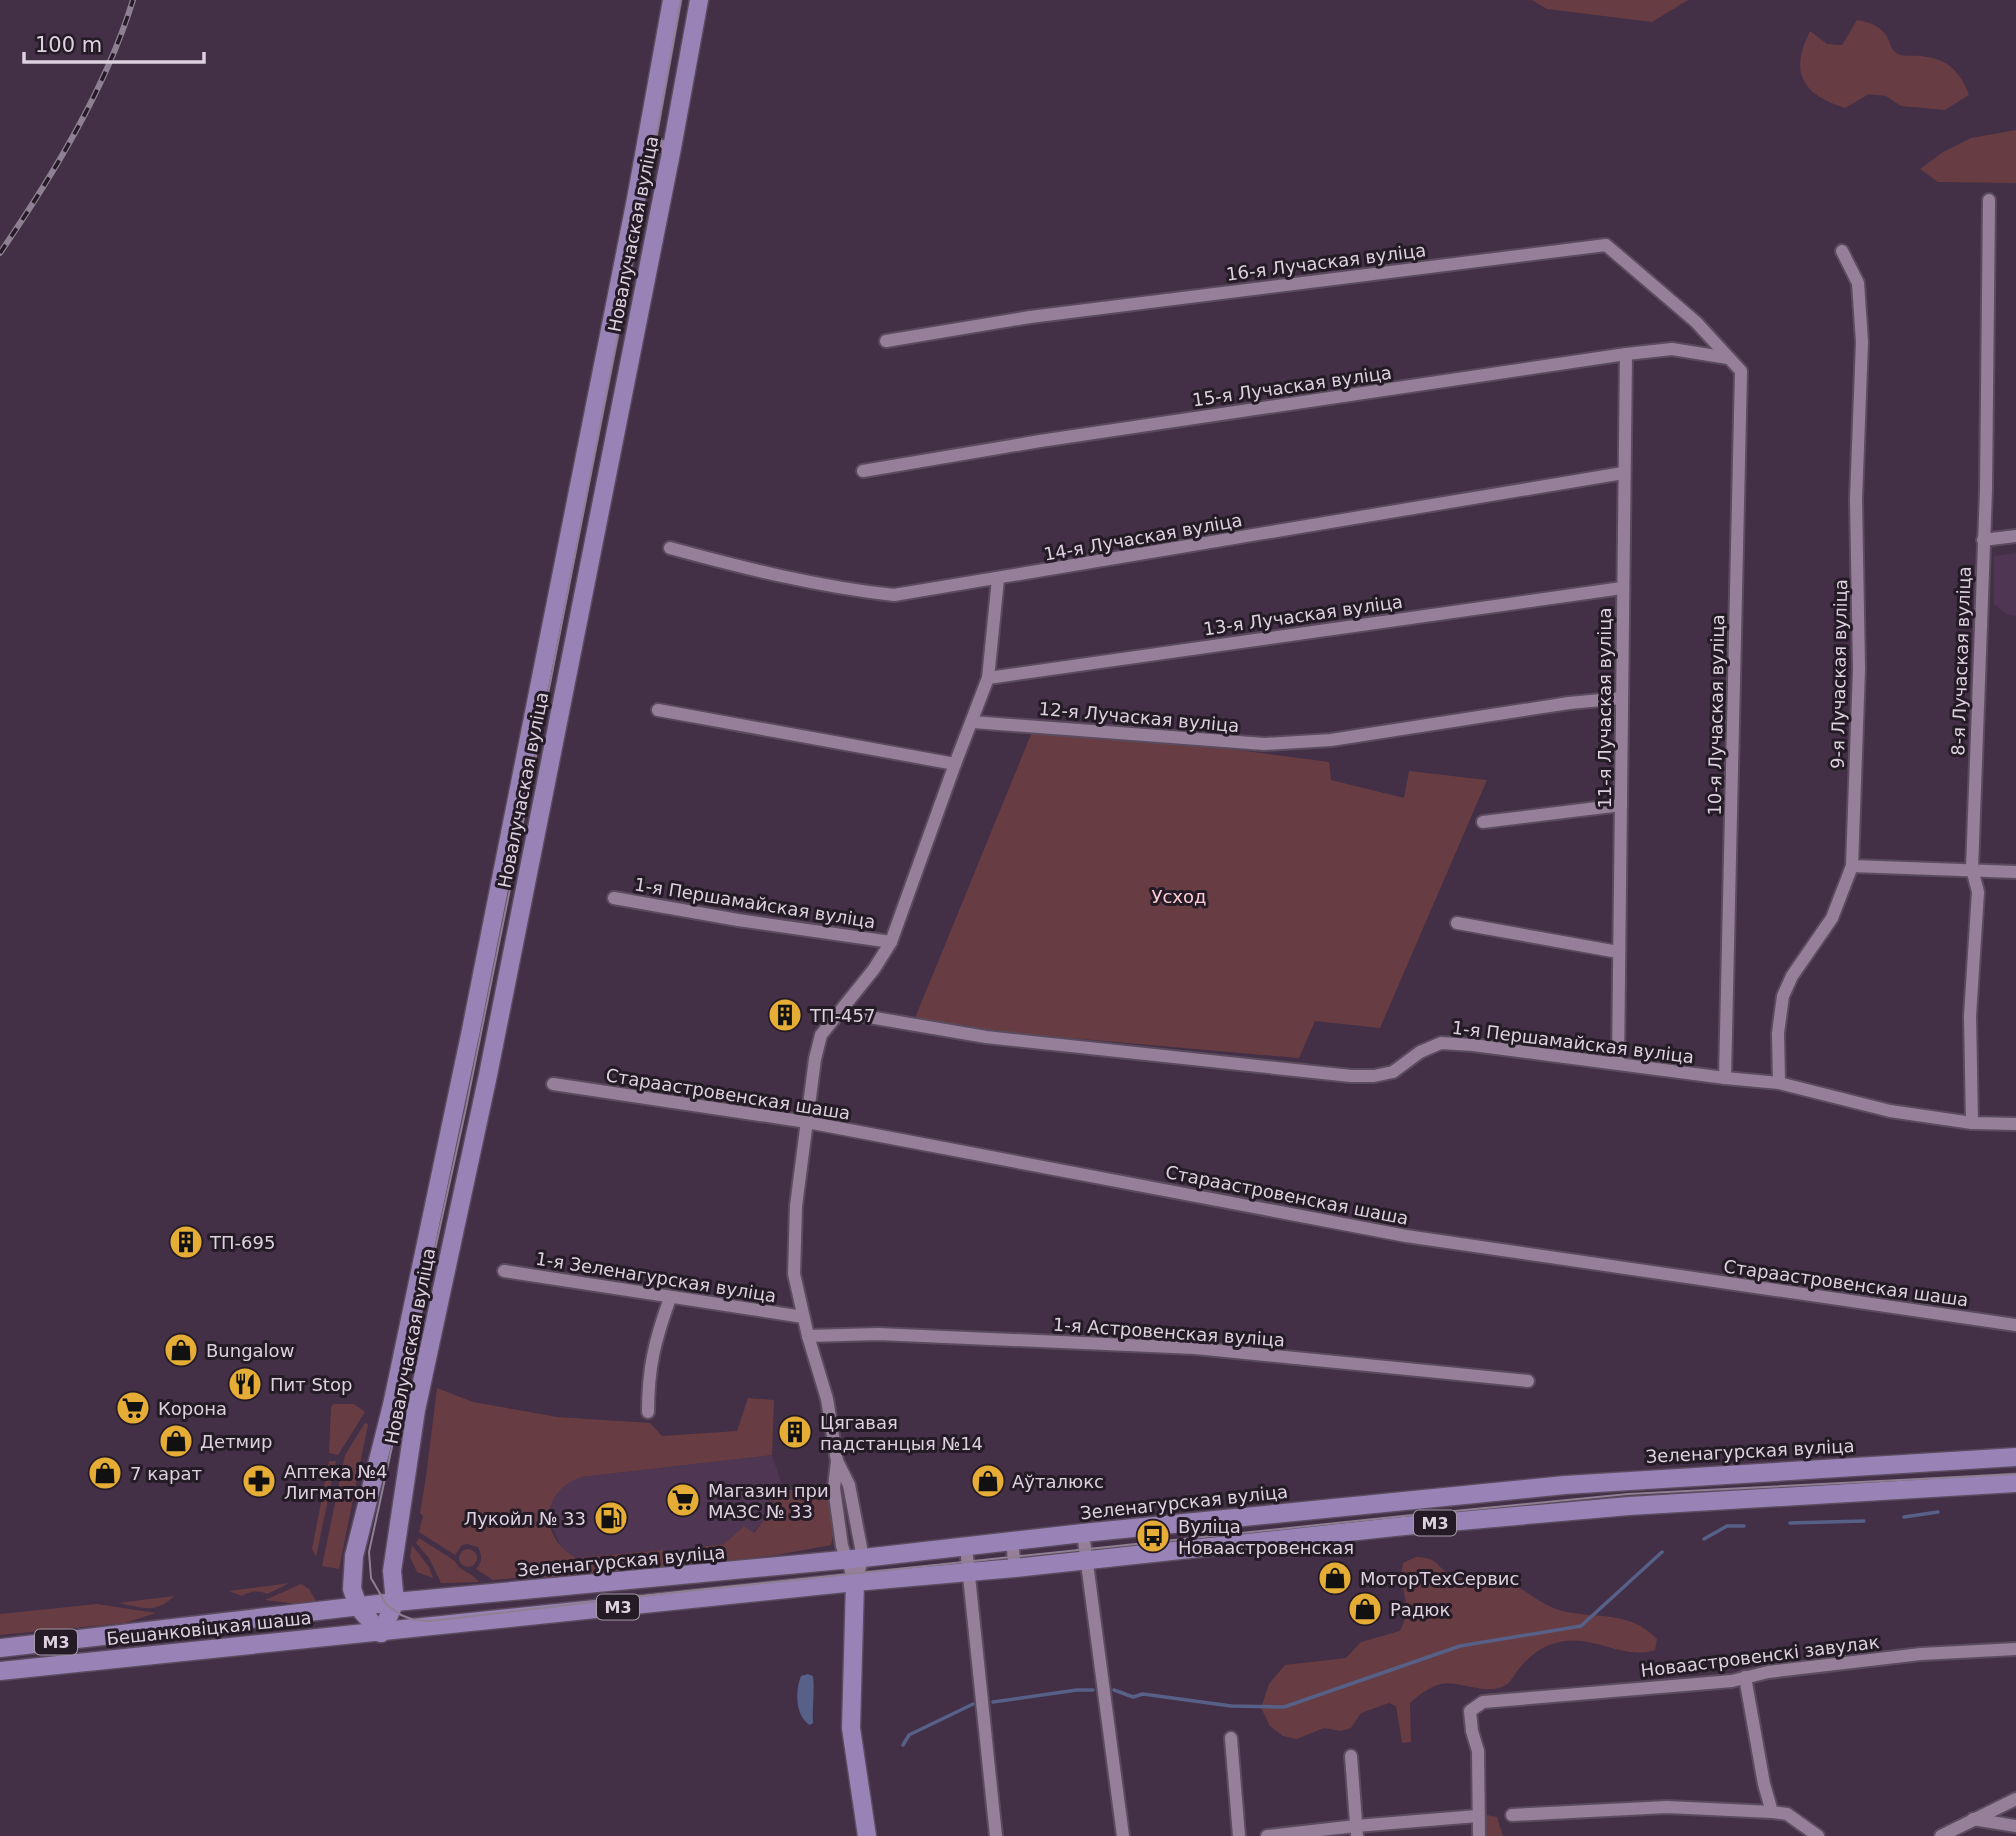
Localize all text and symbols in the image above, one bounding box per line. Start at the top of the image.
scale bar [24,21,205,65]
text: 100 m [35,33,102,57]
street label: Новалучаская вуліца [604,134,662,334]
street label: 16-я Лучаская вуліца [1225,239,1427,285]
street label: 15-я Лучаская вуліца [1191,362,1393,410]
street label: 14-я Лучаская вуліца [1042,509,1244,565]
street label: 8-я Лучаская вуліца [1947,566,1975,756]
street label: 9-я Лучаская вуліца [1827,579,1851,769]
street label: 13-я Лучаская вуліца [1202,591,1404,639]
street label: 11-я Лучаская вуліца [1594,607,1615,809]
street label: 10-я Лучаская вуліца [1704,614,1728,816]
street label: Новалучаская вуліца [494,690,552,890]
street label: 12-я Лучаская вуліца [1038,698,1240,736]
street label: 1-я Першамайская вуліца [633,874,877,932]
park label: Усход [1152,886,1206,907]
building icon: ТП-457 [766,996,804,1034]
place label: ТП-457 [809,1005,875,1026]
street label: 1-я Першамайская вуліца [1451,1017,1695,1067]
street label: Стараастровенская шаша [604,1064,852,1124]
street label: Стараастровенская шаша [1164,1161,1410,1229]
building icon: ТП-695 [167,1223,205,1261]
place label: ТП-695 [209,1232,275,1253]
street label: Новалучаская вуліца [381,1246,439,1446]
street label: 1-я Зеленагурская вуліца [534,1248,778,1306]
street label: Стараастровенская шаша [1722,1255,1970,1311]
street label: 1-я Астровенская вуліца [1052,1313,1286,1351]
shop icon: Bungalow [162,1331,200,1369]
place label: Bungalow [206,1340,294,1361]
restaurant icon: Пит Stop [226,1365,264,1403]
place label: Пит Stop [270,1374,352,1395]
supermarket icon: Корона [114,1389,152,1427]
place label: Корона [158,1398,227,1419]
place label: Цягавая падстанцыя №14 [820,1412,983,1454]
building icon: Цягавая падстанцыя №14 [776,1413,814,1451]
shop icon: Детмир [157,1422,195,1460]
place label: Детмир [200,1431,272,1452]
street label: Зеленагурская вуліца [1645,1435,1855,1467]
shop icon: 7 карат [86,1454,124,1492]
place label: Аптека №4 Лигматон [284,1461,387,1503]
pharmacy icon: Аптека №4 Лигматон [240,1462,278,1500]
shop icon: Аўталюкс [969,1462,1007,1500]
place label: 7 карат [130,1463,202,1484]
place label: Аўталюкс [1012,1471,1104,1492]
place label: Магазин при МАЗС № 33 [708,1480,829,1522]
supermarket icon: Магазин при МАЗС № 33 [664,1481,702,1519]
street label: Зеленагурская вуліца [1079,1481,1289,1523]
fuel station icon: Лукойл № 33 [592,1499,630,1537]
place label: Лукойл № 33 [464,1508,586,1529]
road number: М3 [1414,1511,1456,1536]
place label: Вуліца Новаастровенская [1178,1516,1354,1558]
bus stop icon: Вуліца Новаастровенская [1134,1517,1172,1555]
street label: Зеленагурская вуліца [516,1541,726,1581]
shop icon: МоторТехСервис [1316,1559,1354,1597]
place label: МоторТехСервис [1360,1568,1519,1589]
shop icon: Радюк [1346,1590,1384,1628]
road number: М3 [597,1595,639,1620]
place label: Радюк [1390,1599,1450,1620]
street label: Бешанковіцкая шаша [106,1607,312,1649]
road number: М3 [35,1630,77,1654]
street label: Новаастровенскі завулак [1639,1631,1881,1681]

